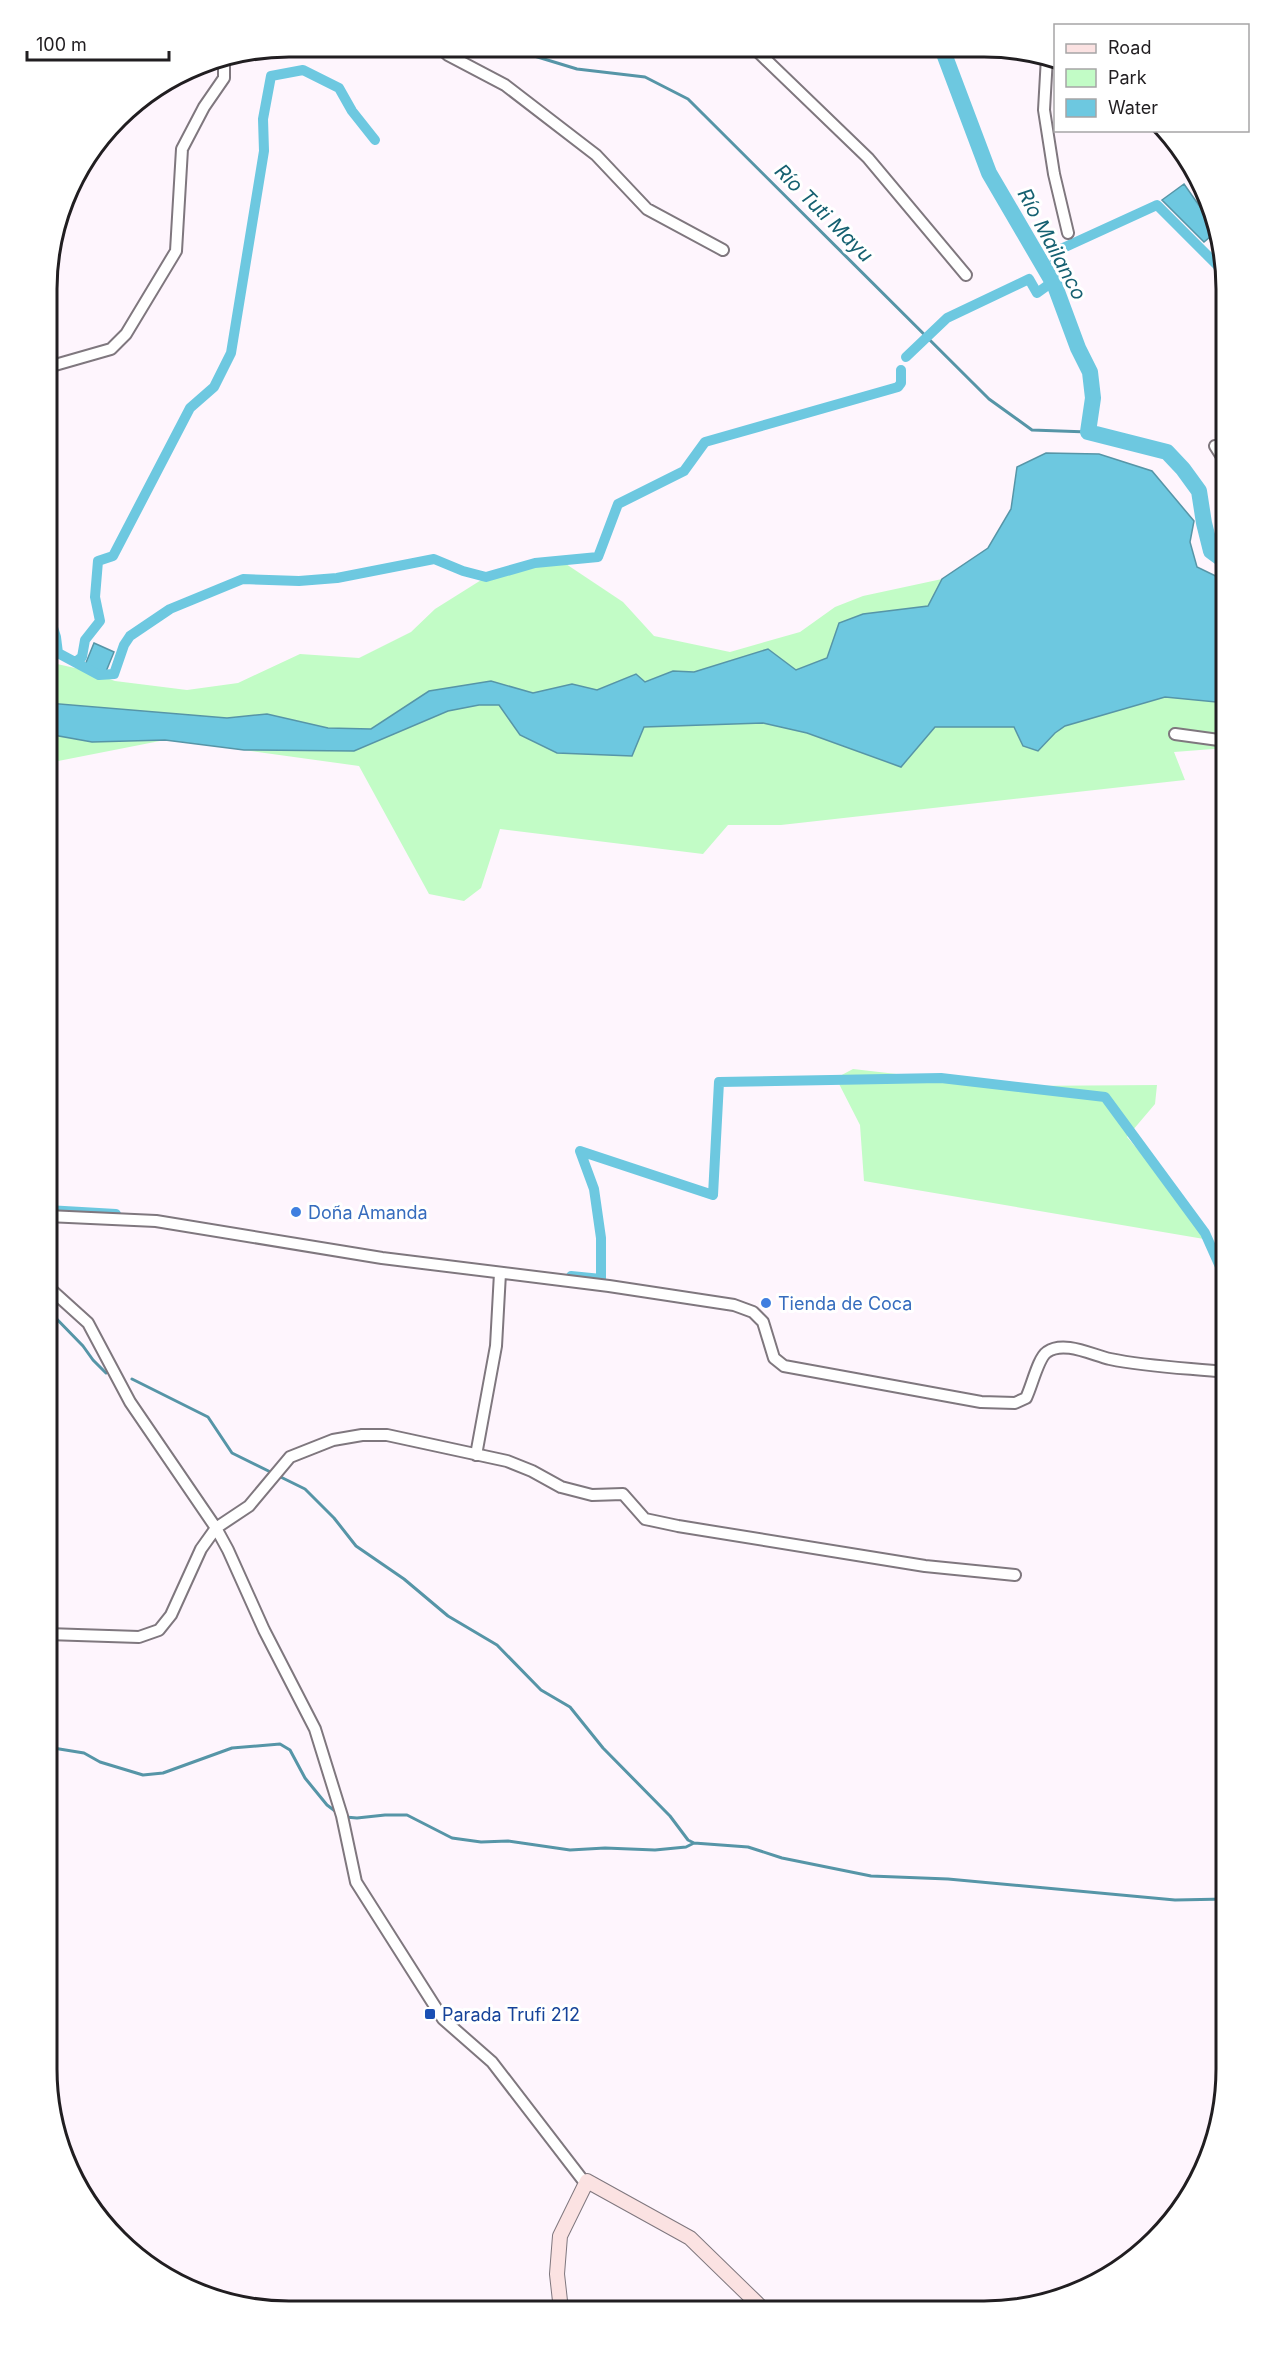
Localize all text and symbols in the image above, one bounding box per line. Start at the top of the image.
scale bar [27,24,170,62]
legend [1054,24,1249,132]
text: 100 m [36,34,87,55]
text: Road [1108,37,1151,58]
text: Park [1108,67,1147,88]
text: Water [1108,97,1158,118]
water label: Río Tuti Mayu [770,159,878,267]
water label: Río Mailanco [1013,184,1091,304]
place label: Doña Amanda [308,1202,428,1223]
marker: Doña Amanda [289,1205,303,1219]
place label: Tienda de Coca [778,1293,912,1314]
marker: Tienda de Coca [759,1296,773,1310]
place label: Parada Trufi 212 [442,2004,580,2025]
marker: Parada Trufi 212 [423,2007,437,2021]

